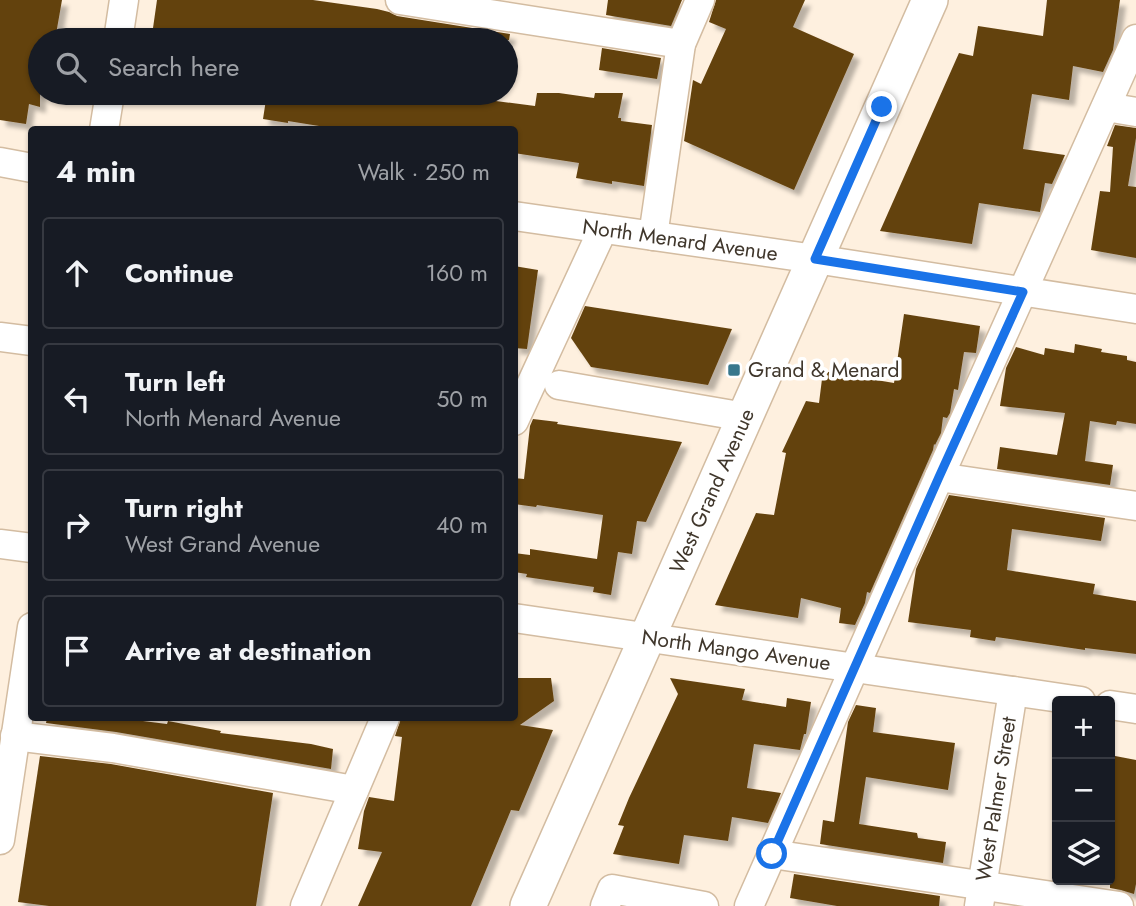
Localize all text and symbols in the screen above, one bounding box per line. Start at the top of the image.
search box [28,28,518,105]
icon: search [52,48,90,86]
text: Search here [108,48,240,86]
route end [866,91,897,122]
text: 4 min [56,150,136,193]
text: Walk · 250 m [358,155,490,189]
street label: North Menard Avenue [580,211,780,269]
icon: ahead [58,254,96,292]
text: Continue [125,254,234,292]
text: 160 m [426,256,488,290]
place label: Grand & Menard [748,355,899,385]
marker: Grand & Menard [726,362,742,378]
text: Turn left [125,363,225,401]
icon: left [58,380,96,418]
text: 50 m [436,382,488,416]
text: North Menard Avenue [125,401,341,435]
street label: West Grand Avenue [662,403,762,578]
text: Turn right [125,489,243,527]
icon: right [58,506,96,544]
text: 40 m [436,508,488,542]
text: West Grand Avenue [125,527,320,561]
street label: North Mango Avenue [640,622,833,678]
icon: arrive [58,632,96,670]
text: Arrive at destination [125,632,372,670]
map controls [1052,696,1115,885]
button: + [1052,696,1115,759]
street label: West Palmer Street [968,715,1024,883]
button: − [1052,759,1115,822]
button: layers [1052,822,1115,885]
route start [756,838,787,869]

